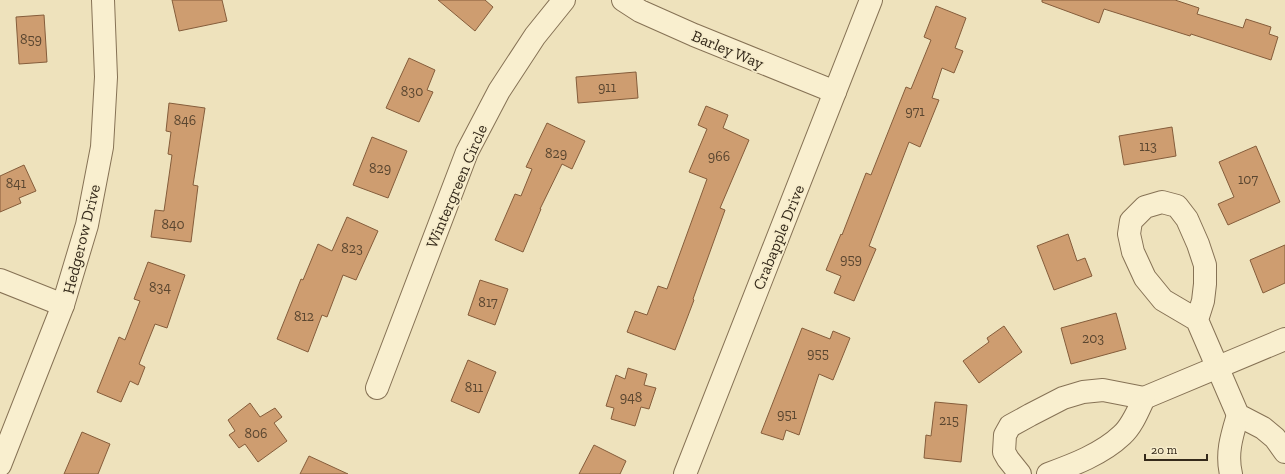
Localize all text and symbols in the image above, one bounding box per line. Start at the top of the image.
street label: Barley Way [689,26,767,73]
house number: 859 [20,31,42,48]
house number: 911 [598,79,617,96]
house number: 830 [401,83,423,100]
house number: 971 [905,103,925,120]
house number: 846 [174,112,196,129]
street label: Wintergreen Circle [422,121,491,251]
house number: 113 [1139,138,1157,155]
house number: 829 [545,145,567,162]
house number: 966 [708,148,730,165]
house number: 829 [369,160,391,177]
house number: 107 [1238,171,1258,188]
house number: 841 [6,175,27,192]
street label: Hedgerow Drive [59,182,104,296]
street label: Crabapple Drive [749,182,808,293]
house number: 840 [161,216,185,233]
house number: 823 [341,240,363,257]
house number: 959 [840,251,862,268]
house number: 834 [149,279,171,296]
house number: 817 [478,294,498,311]
house number: 812 [294,308,314,325]
house number: 203 [1082,330,1104,347]
house number: 955 [807,345,829,362]
house number: 811 [465,379,484,396]
house number: 948 [620,389,642,406]
house number: 951 [777,406,798,423]
house number: 215 [939,412,959,429]
house number: 806 [244,425,268,442]
scale bar [1145,436,1207,462]
text: 20 m [1151,443,1178,457]

